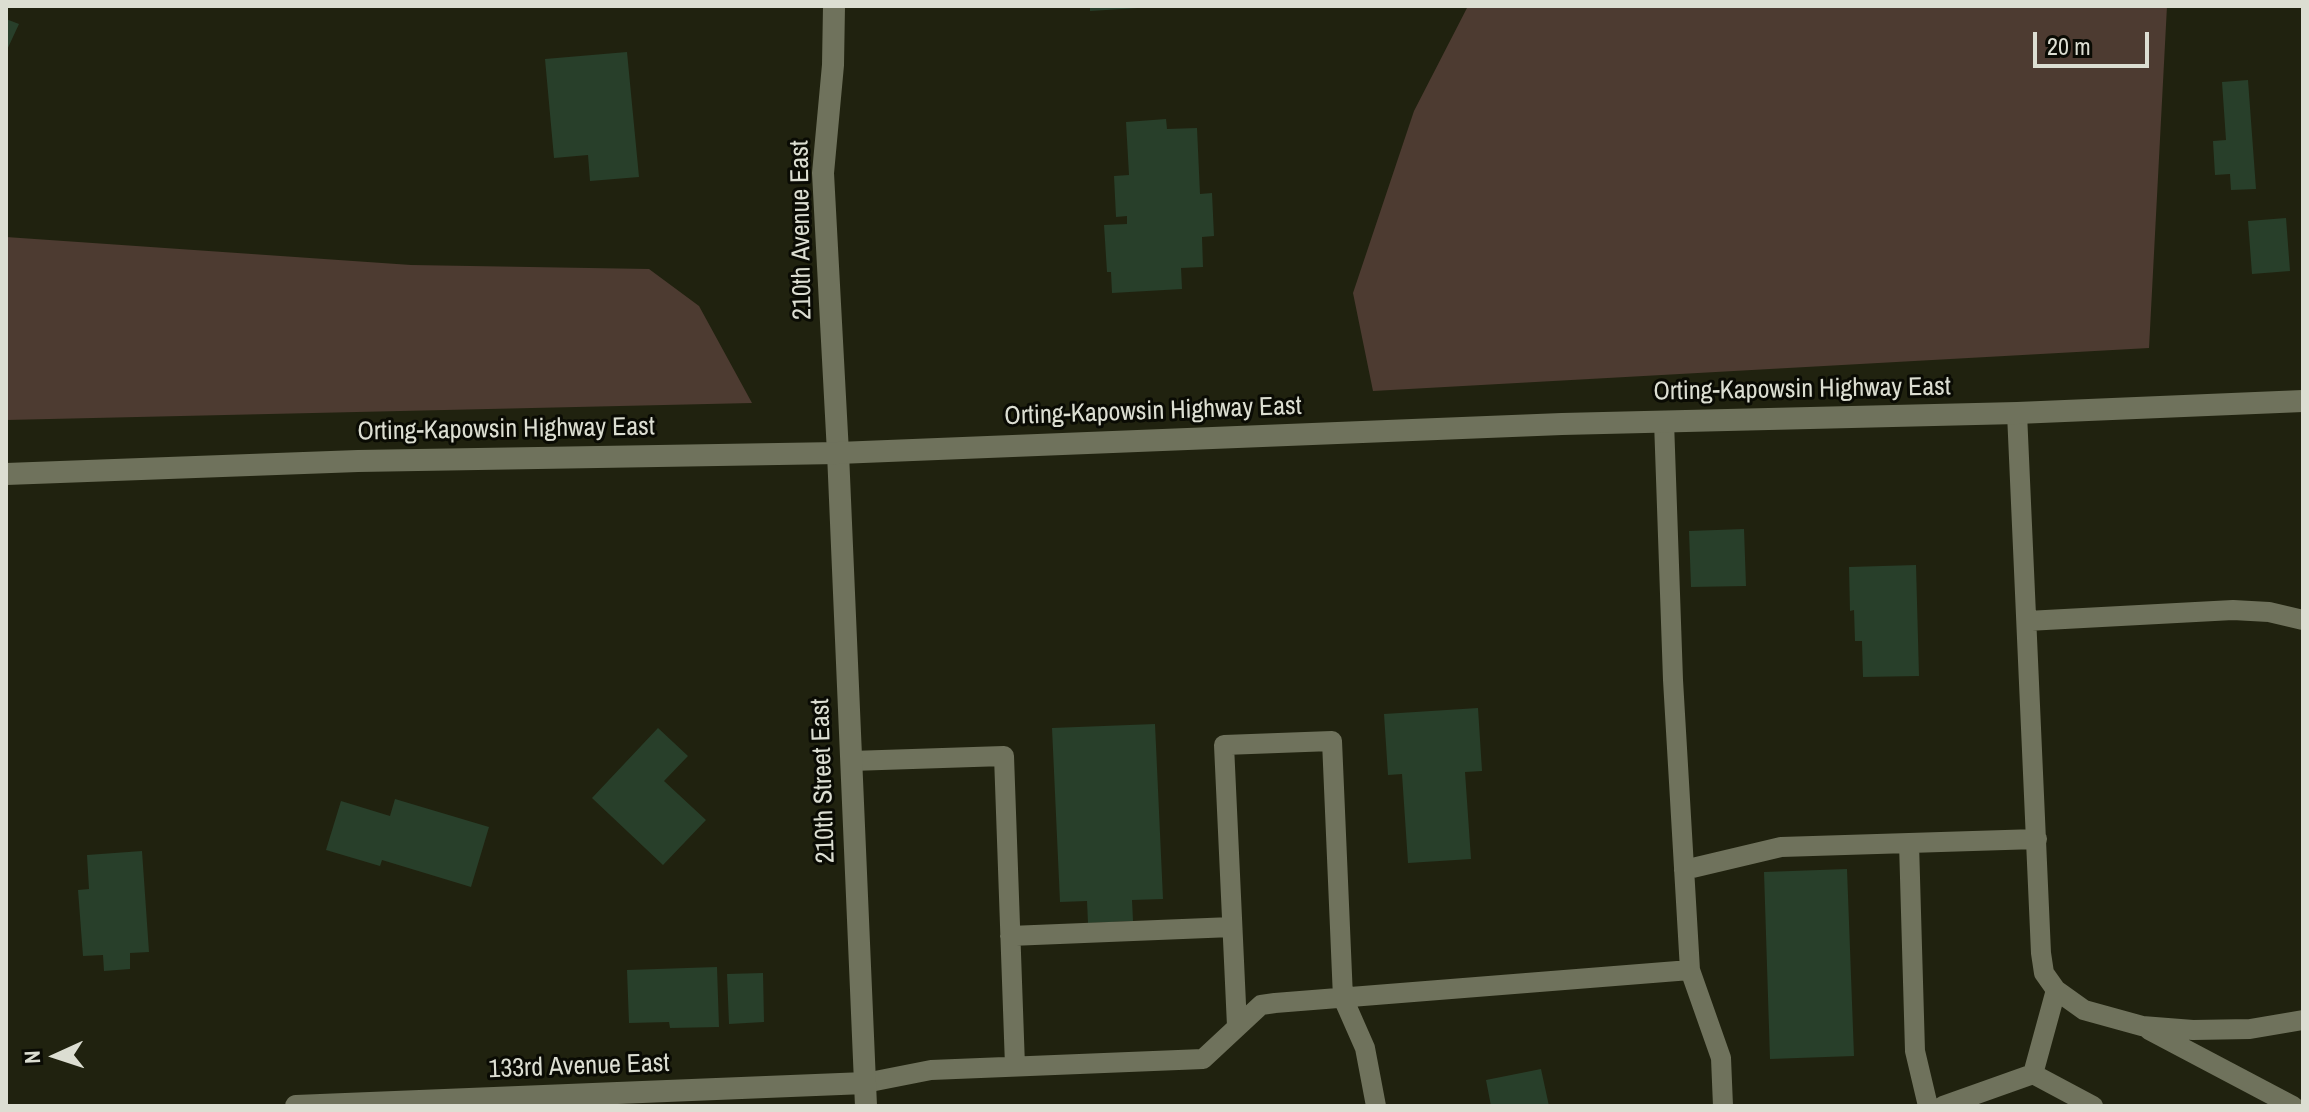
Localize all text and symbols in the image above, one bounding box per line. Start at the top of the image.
scale bar [2037,16,2153,66]
text: 20 m [2047,30,2091,62]
street label: 210th Avenue East [785,140,819,320]
street label: Orting-Kapowsin Highway East [1653,372,1951,408]
street label: Orting-Kapowsin Highway East [1004,391,1302,433]
street label: Orting-Kapowsin Highway East [357,412,655,448]
street label: 210th Street East [806,698,842,864]
north arrow [16,1016,96,1096]
street label: 133rd Avenue East [488,1048,670,1086]
text: N [17,1050,47,1065]

